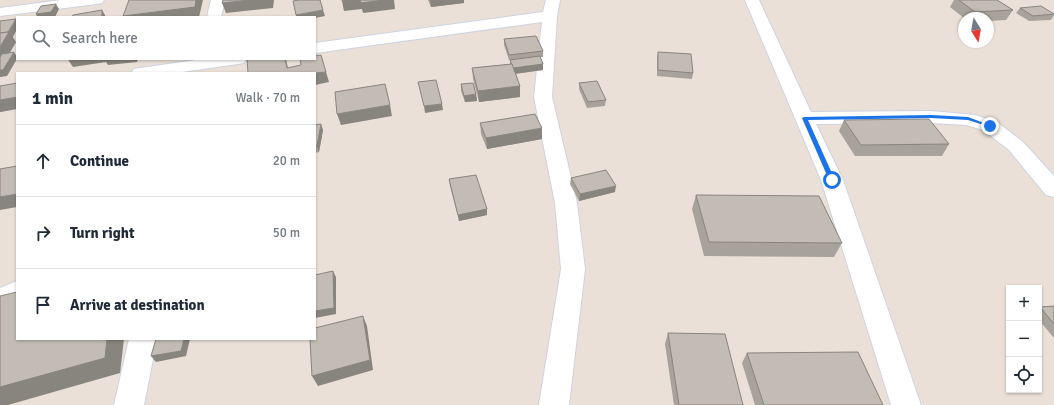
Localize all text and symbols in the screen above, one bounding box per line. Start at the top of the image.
north arrow [958,12,994,48]
search box [16,16,316,60]
icon: search [30,27,52,49]
text: Search here [62,29,138,47]
text: 1 min [32,88,73,109]
text: Walk · 70 m [236,90,300,106]
route end [981,117,999,135]
icon: ahead [32,150,54,172]
text: Continue [70,152,129,170]
text: 20 m [273,153,300,169]
route start [823,171,841,189]
icon: right [32,222,54,244]
text: Turn right [70,224,135,242]
text: 50 m [273,225,300,241]
map controls [1006,285,1042,393]
button: + [1006,285,1042,321]
icon: arrive [32,294,54,316]
text: Arrive at destination [70,296,205,314]
button: − [1006,321,1042,357]
button: locate [1006,357,1042,393]

